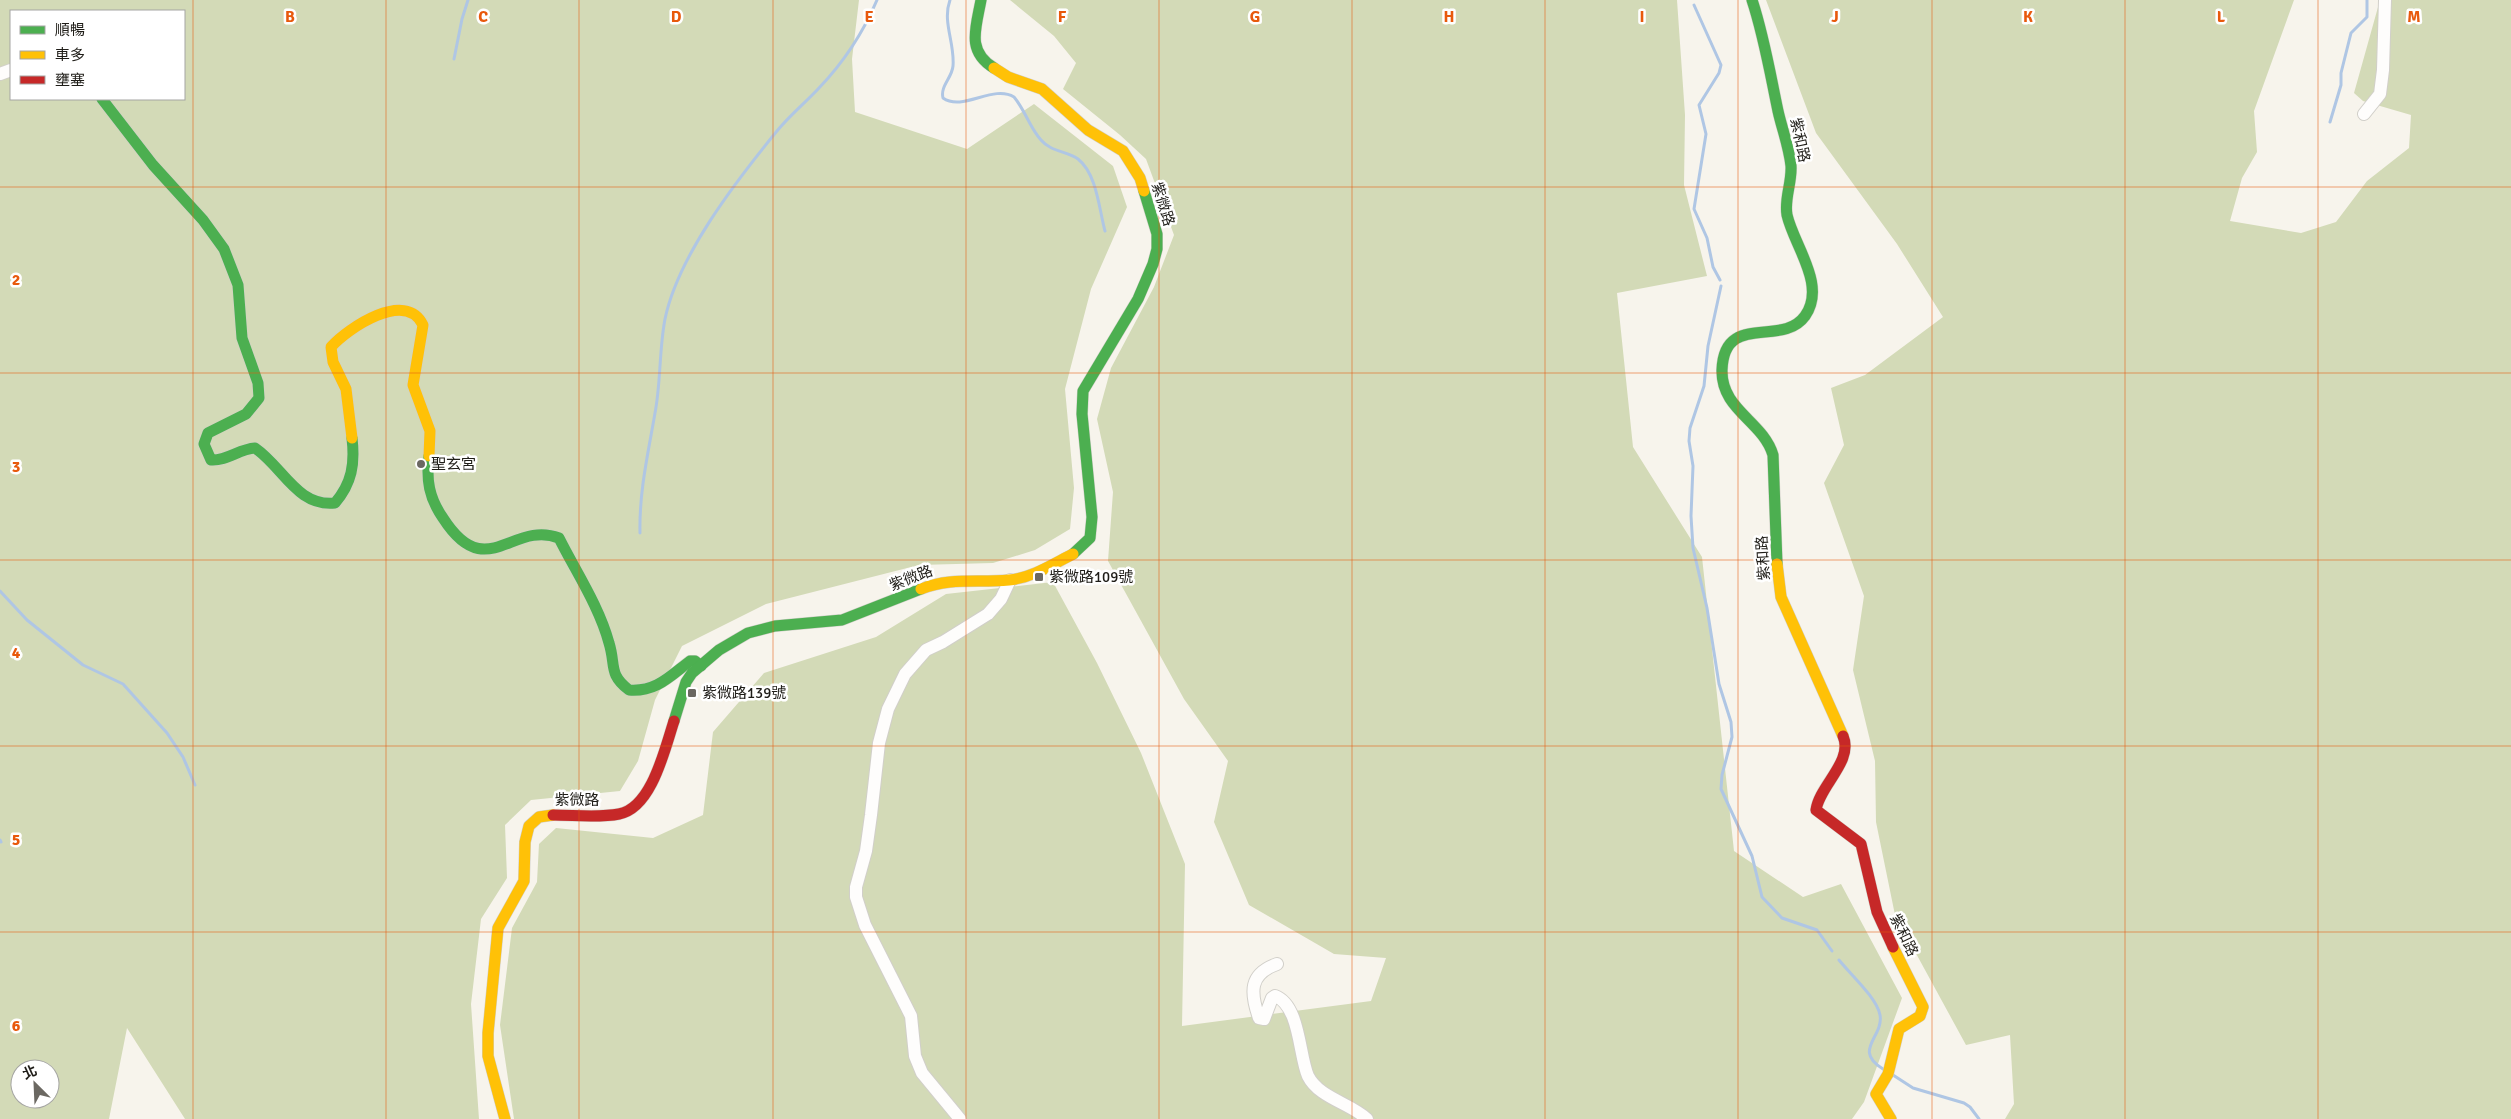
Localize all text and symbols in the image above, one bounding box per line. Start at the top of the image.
text: B [285,7,295,27]
text: C [478,7,488,27]
text: D [671,7,682,27]
text: E [864,7,874,27]
text: F [1058,7,1067,27]
text: G [1250,7,1260,27]
text: H [1444,7,1454,27]
text: I [1639,7,1645,27]
text: J [1831,7,1839,27]
text: K [2023,7,2033,27]
text: L [2217,7,2226,27]
text: M [2407,7,2421,27]
legend [10,10,185,100]
text: 順暢 [55,21,85,39]
text: 車多 [55,46,85,64]
text: 壅塞 [55,71,85,89]
street label: 紫和路 [1787,116,1813,164]
street label: 紫微路 [1148,180,1178,228]
text: 2 [12,270,20,290]
place label: 聖玄宮 [431,455,476,473]
text: 3 [12,457,20,477]
marker: 聖玄宮 [415,458,427,470]
street label: 紫和路 [1753,535,1773,581]
street label: 紫微路 [887,562,935,594]
place label: 紫微路109號 [1049,568,1133,586]
marker: 紫微路109號 [1033,571,1045,583]
text: 4 [12,643,21,663]
place label: 紫微路139號 [702,684,786,702]
marker: 紫微路139號 [686,687,698,699]
street label: 紫微路 [554,791,600,809]
text: 5 [12,830,20,850]
street label: 紫和路 [1886,911,1922,959]
text: 6 [12,1016,21,1036]
north arrow [10,1059,60,1109]
text: 北 [20,1062,40,1083]

